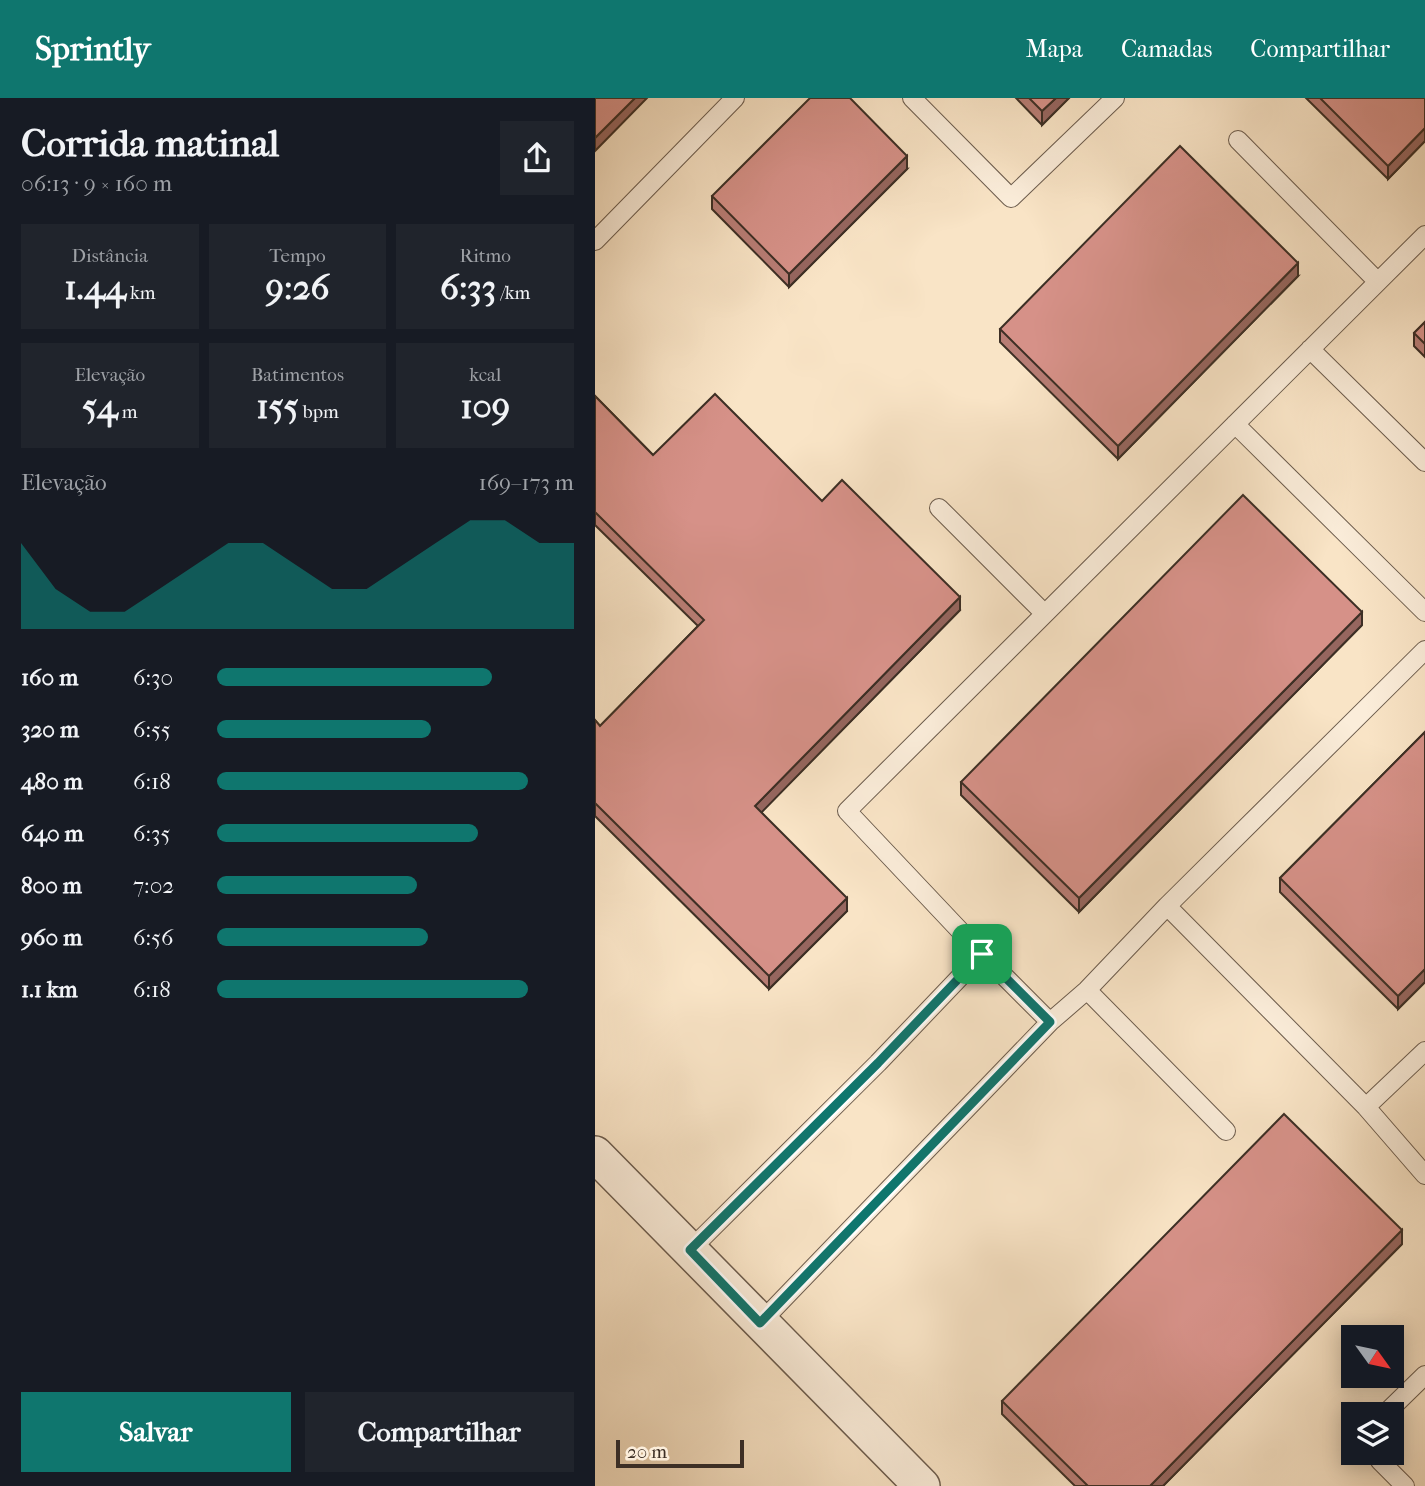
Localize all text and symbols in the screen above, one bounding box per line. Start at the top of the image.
text: Sprintly [35,30,150,69]
text: Mapa [1026,35,1083,63]
text: Camadas [1121,35,1212,63]
text: Compartilhar [1250,35,1390,63]
text: Corrida matinal [21,121,279,166]
button: share [500,121,574,195]
text: 06:13 · 9 × 160 m [21,170,172,197]
text: Distância [72,245,148,267]
text: Tempo [269,245,326,267]
text: Ritmo [459,245,511,267]
text: 1.44 [64,267,126,308]
text: 9:26 [266,267,329,308]
text: 6:33 [440,267,496,308]
text: km [126,282,155,304]
text: /km [496,282,530,304]
text: Elevação [74,364,145,386]
text: Batimentos [251,364,344,386]
text: kcal [469,364,501,386]
text: 54 [82,386,118,427]
text: 155 [256,386,299,427]
text: 109 [460,386,510,427]
text: m [118,401,138,423]
text: bpm [299,401,339,423]
text: Elevação [21,469,107,496]
text: 169–173 m [479,469,574,496]
text: 160 m [21,664,78,691]
text: 6:30 [133,664,173,691]
text: 320 m [21,716,79,743]
text: 6:55 [133,716,171,743]
text: 480 m [21,768,83,795]
text: 6:18 [133,768,171,795]
text: 640 m [21,820,84,847]
text: 6:35 [133,820,170,847]
text: 800 m [21,872,82,899]
text: 7:02 [133,872,174,899]
text: 960 m [21,924,82,951]
text: 6:56 [133,924,173,951]
pin [952,924,1012,984]
icon: arrive [963,935,1001,973]
text: 1.1 km [21,976,78,1003]
text: 6:18 [133,976,171,1003]
north arrow [1341,1325,1403,1388]
map controls [1341,1325,1404,1465]
button: Salvar [21,1392,291,1472]
button: Compartilhar [305,1392,574,1472]
button: layers [1341,1402,1404,1465]
scale bar [616,1437,744,1469]
text: 20 m [627,1441,667,1463]

